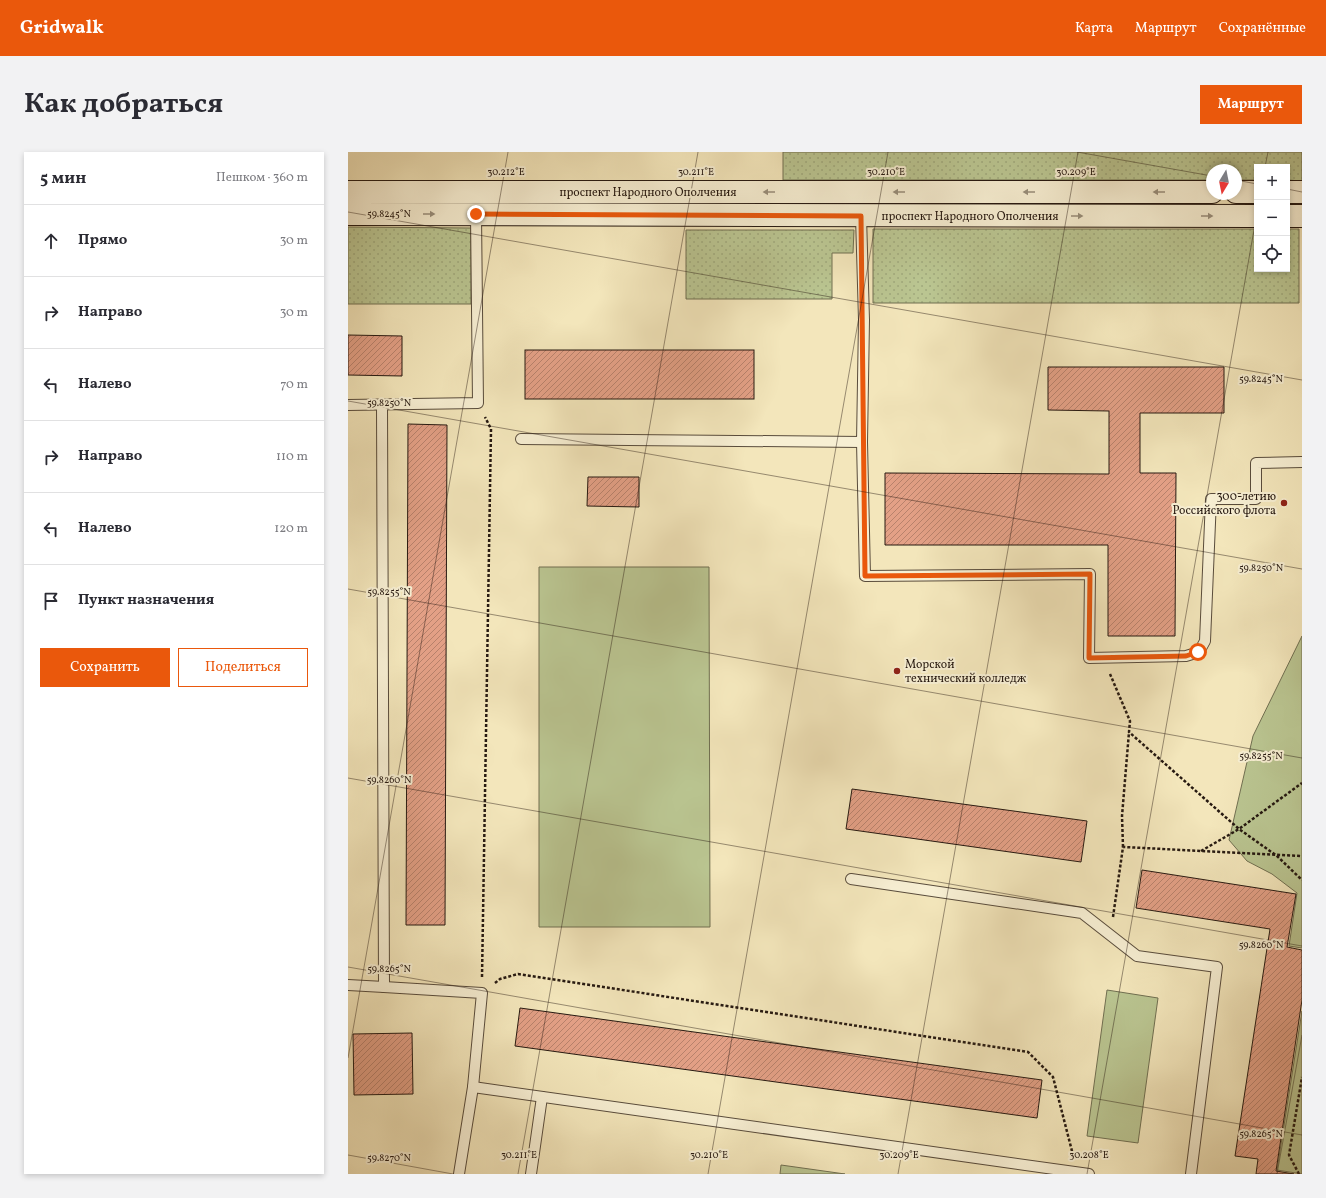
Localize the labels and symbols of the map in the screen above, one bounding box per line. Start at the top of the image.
north arrow [1206,164,1242,200]
text: 30.212°E [487,165,525,179]
text: 30.211°E [678,165,714,179]
text: 30.210°E [867,165,905,179]
text: 30.209°E [1056,165,1096,179]
street label: проспект Народного Ополчения [559,185,737,201]
one-way arrow [762,189,775,195]
one-way arrow [892,189,905,195]
one-way arrow [1022,189,1035,195]
one-way arrow [1152,189,1165,195]
route end [467,205,485,223]
text: 59.8245°N [367,207,412,221]
street label: проспект Народного Ополчения [881,209,1059,225]
one-way arrow [423,211,436,217]
one-way arrow [1071,213,1084,219]
one-way arrow [1201,213,1214,219]
text: 59.8245°N [1239,372,1284,386]
text: 59.8250°N [367,396,412,410]
place label: 300-летию Российского флота [1172,489,1276,519]
marker: 300-летию Российского флота [1279,498,1289,508]
text: 59.8250°N [1239,561,1284,575]
text: 59.8255°N [367,585,411,599]
route start [1189,643,1207,661]
place label: Морской технический колледж [905,657,1027,687]
marker: Морской технический колледж [892,666,902,676]
text: 59.8255°N [1239,749,1283,763]
text: 59.8260°N [367,773,412,787]
text: 59.8260°N [1239,938,1284,952]
text: 59.8265°N [367,962,411,976]
text: 59.8265°N [1239,1127,1283,1141]
text: 30.211°E [501,1148,537,1162]
text: 30.210°E [690,1148,728,1162]
text: 30.209°E [879,1148,919,1162]
text: 30.208°E [1069,1148,1109,1162]
text: 59.8270°N [367,1151,411,1165]

